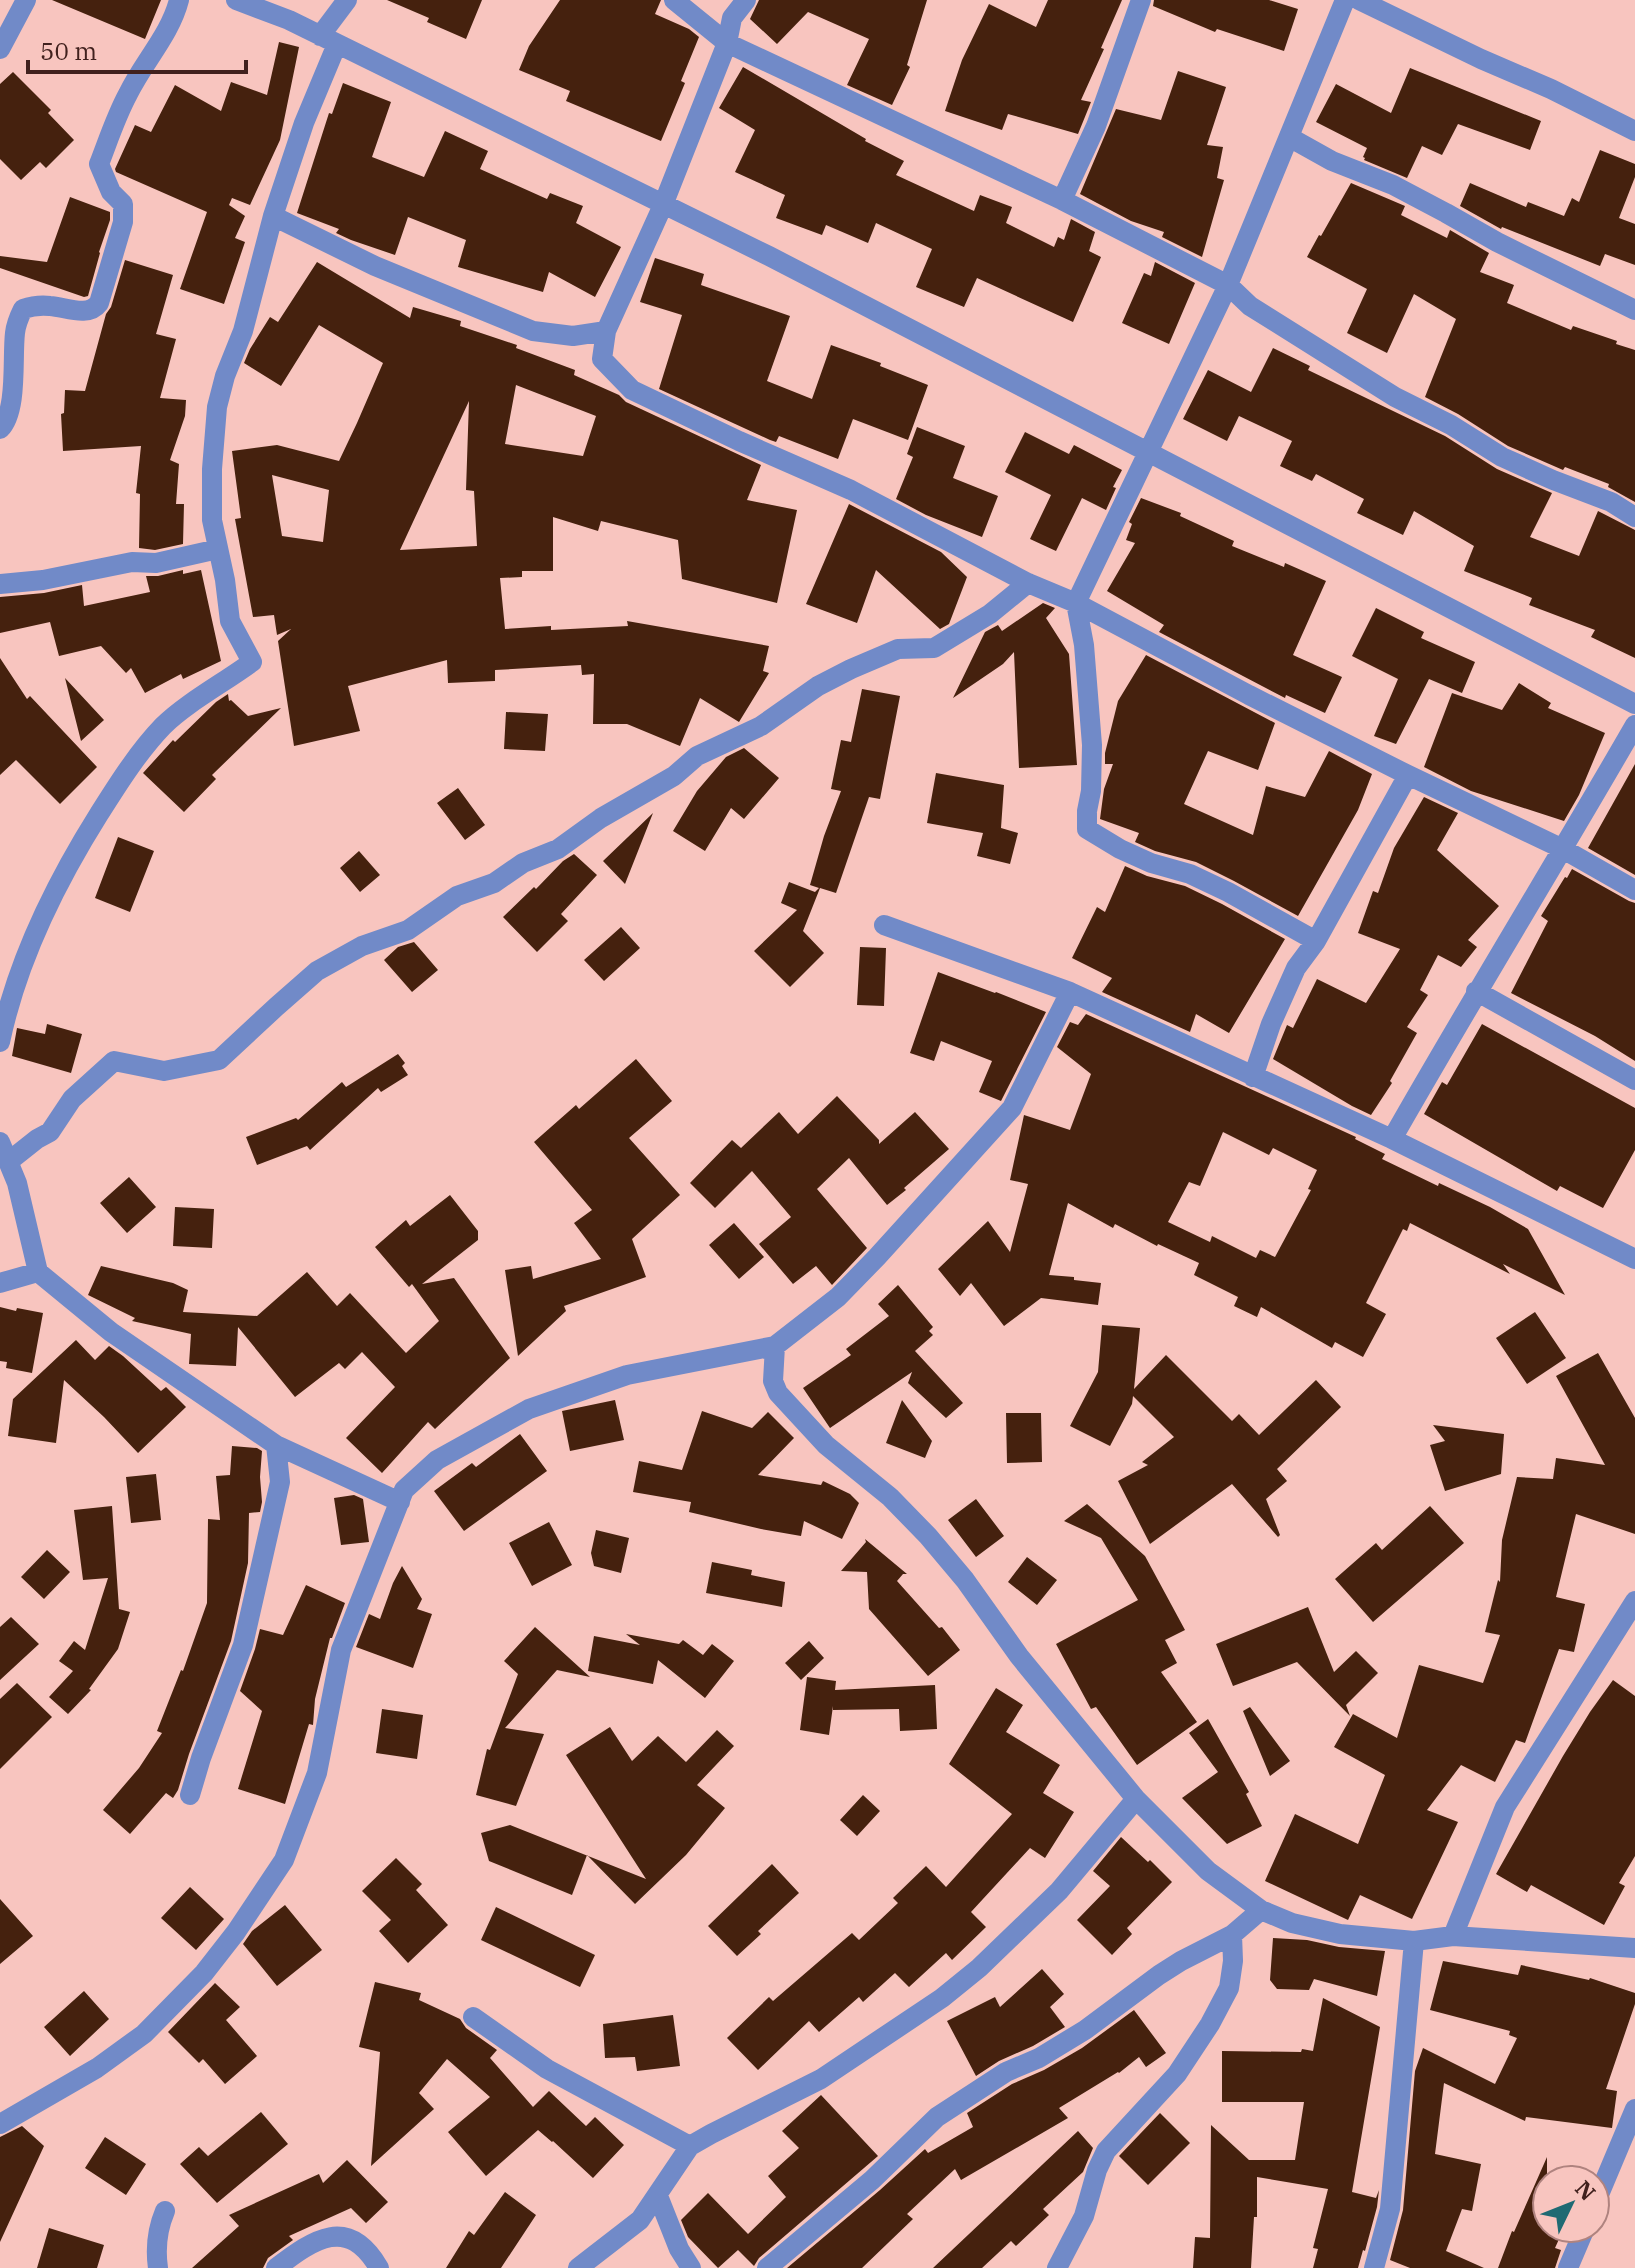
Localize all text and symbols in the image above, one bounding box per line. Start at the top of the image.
scale bar [28,24,246,74]
text: 50 m [40,35,97,67]
north arrow [1531,2164,1611,2244]
text: N [1569,2174,1603,2206]

